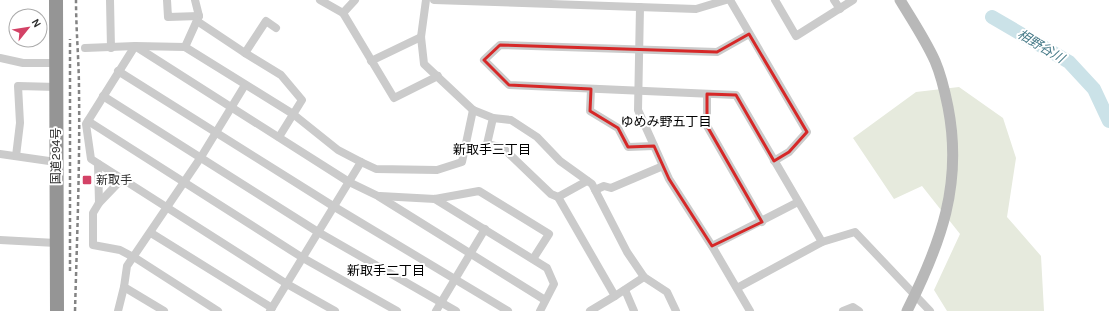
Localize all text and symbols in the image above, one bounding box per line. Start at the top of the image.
north arrow [8,8,48,48]
text: N [29,17,44,30]
water label: 相野谷川 [1015,26,1069,67]
district label: ゆめみ野五丁目 [620,114,712,129]
street label: 国道294号 [49,128,63,184]
district label: 新取手三丁目 [453,142,531,157]
place label: 新取手 [96,173,132,187]
marker: 新取手 [81,174,93,186]
district label: 新取手二丁目 [347,263,425,278]

